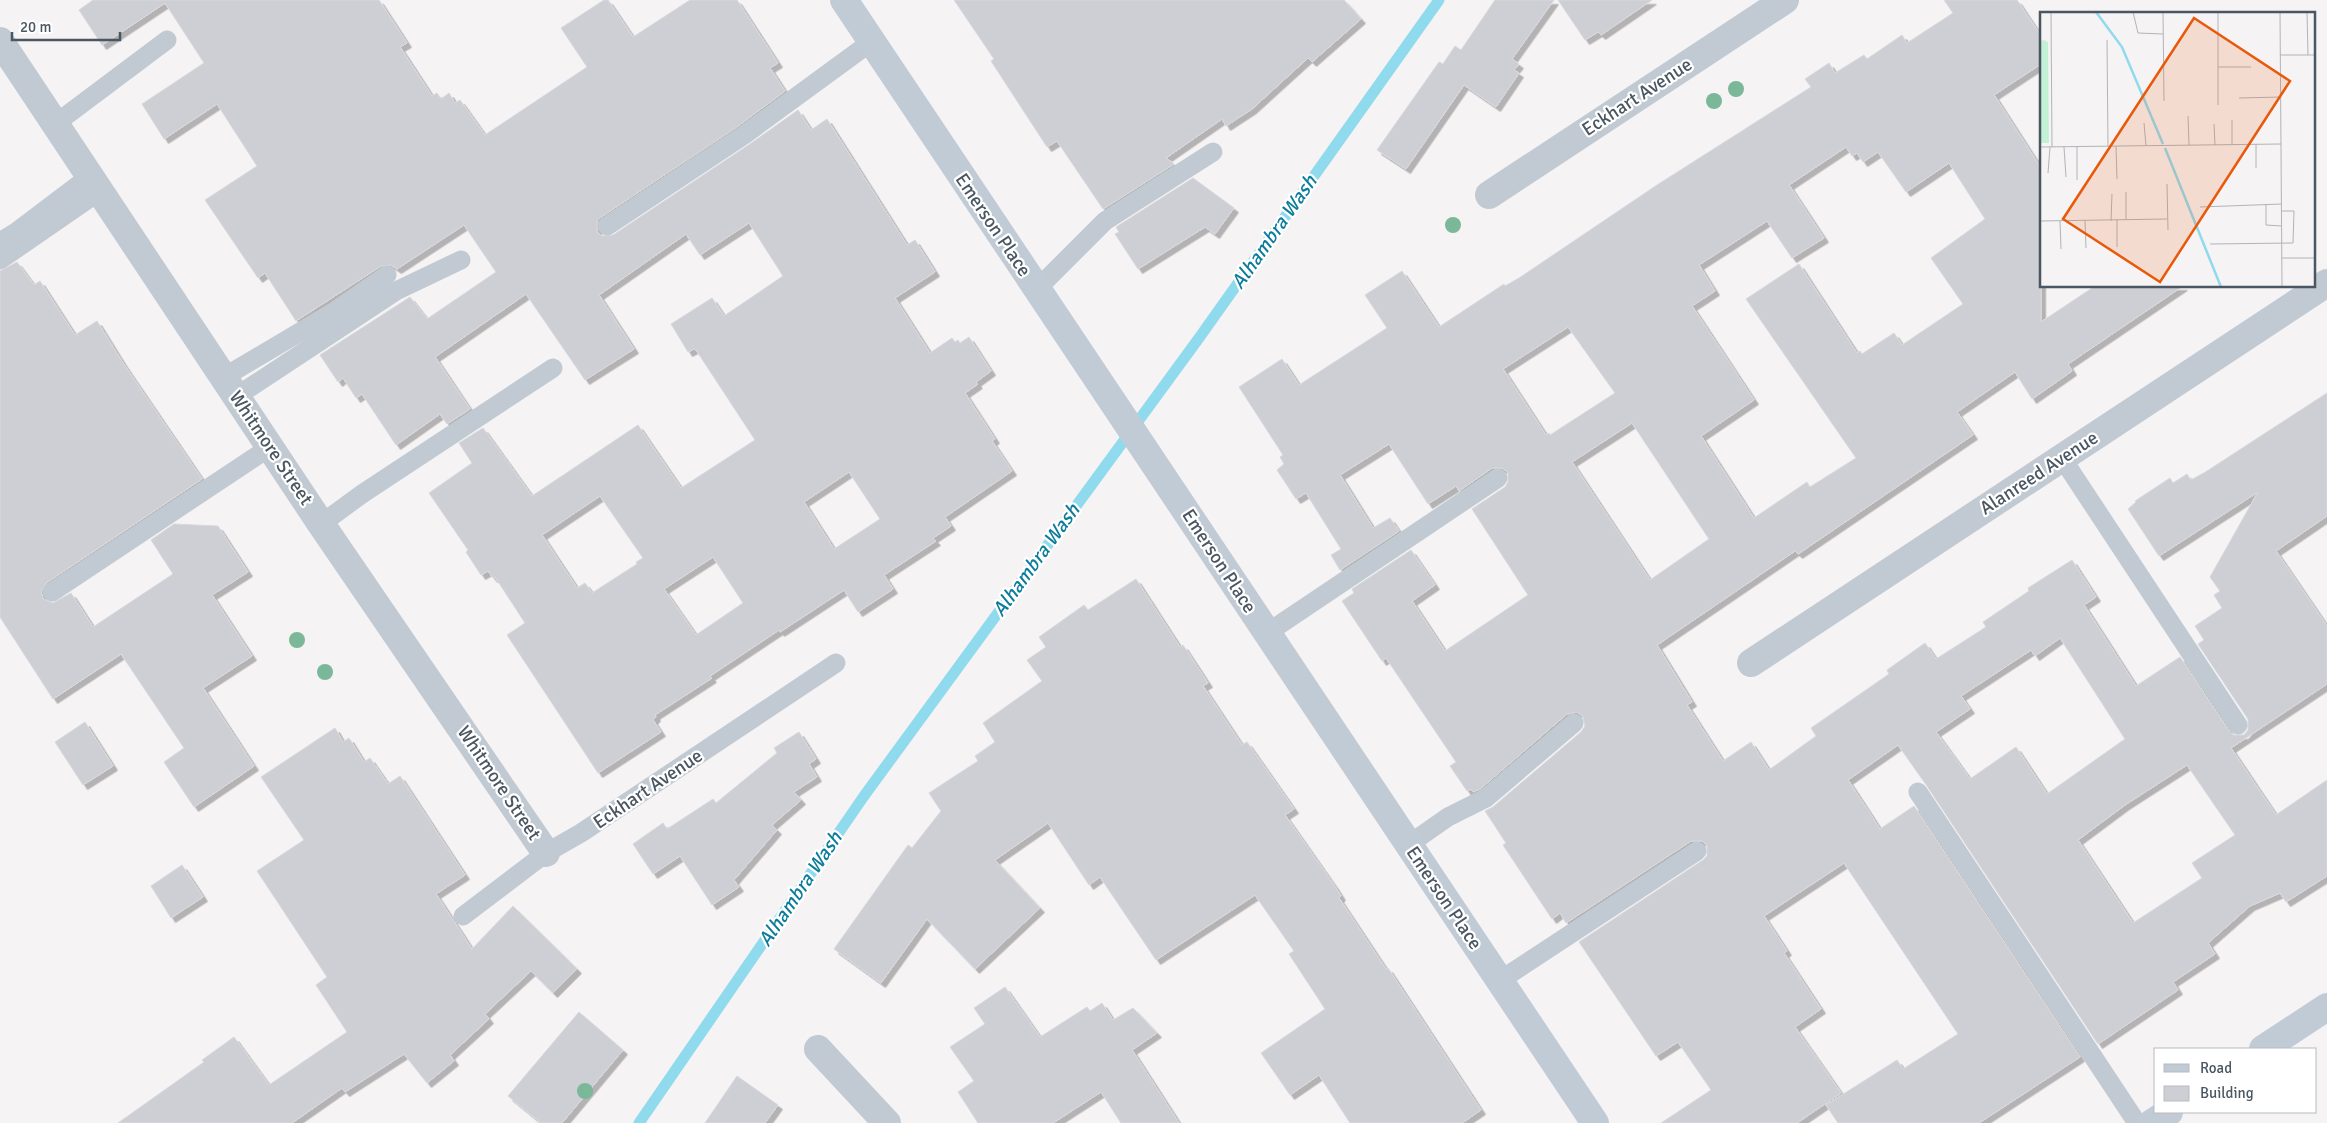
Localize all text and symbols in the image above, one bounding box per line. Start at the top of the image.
scale bar [12,10,120,42]
inset map [2040,12,2314,288]
text: 20 m [20,18,51,36]
street label: Eckhart Avenue [1577,52,1697,142]
street label: Emerson Place [950,169,1036,281]
water label: Alhambra Wash [1226,169,1323,294]
street label: Whitmore Street [224,386,318,510]
street label: Alanreed Avenue [1975,426,2103,520]
water label: Alhambra Wash [987,498,1086,621]
street label: Emerson Place [1176,504,1262,618]
street label: Whitmore Street [452,721,546,845]
street label: Eckhart Avenue [589,744,707,834]
water label: Alhambra Wash [752,826,848,951]
street label: Emerson Place [1401,842,1487,954]
legend [2154,1048,2317,1113]
text: Road [2200,1059,2232,1077]
text: Building [2200,1084,2254,1102]

